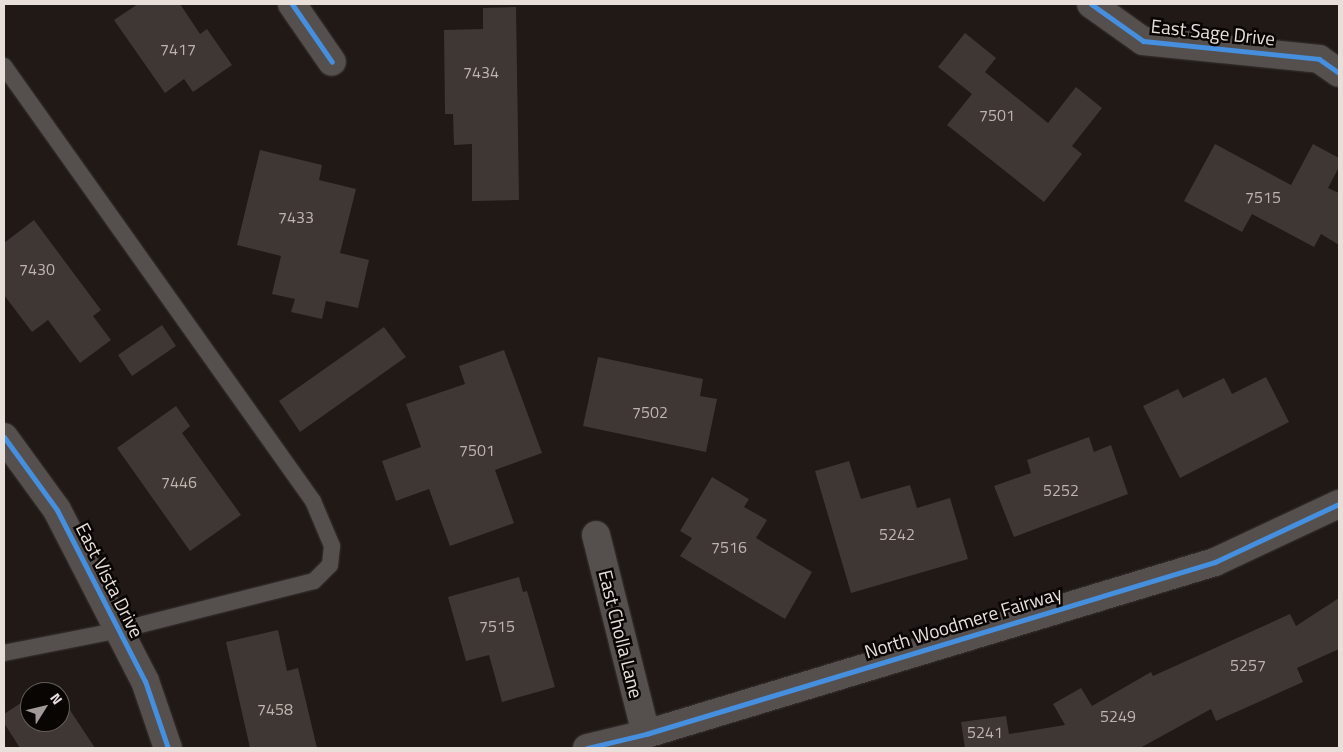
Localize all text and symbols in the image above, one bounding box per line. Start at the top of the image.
street label: East Sage Drive [1150,14,1276,50]
house number: 7417 [160,39,196,59]
house number: 7434 [463,62,499,82]
house number: 7501 [979,105,1015,125]
house number: 7515 [1245,187,1281,207]
house number: 7433 [278,207,314,227]
house number: 7430 [19,259,55,279]
house number: 7502 [632,402,668,422]
house number: 7501 [459,440,495,460]
house number: 7446 [161,472,197,492]
house number: 5252 [1043,480,1079,500]
street label: East Vista Drive [71,519,149,641]
house number: 5242 [879,524,915,544]
house number: 7516 [711,537,747,557]
street label: East Cholla Lane [594,568,648,700]
street label: North Woodmere Fairway [862,581,1064,663]
house number: 7515 [479,616,515,636]
house number: 5257 [1230,655,1266,675]
north arrow [20,682,70,732]
text: N [45,688,68,709]
house number: 7458 [257,699,293,719]
house number: 5249 [1100,706,1136,726]
house number: 5241 [967,722,1003,742]

